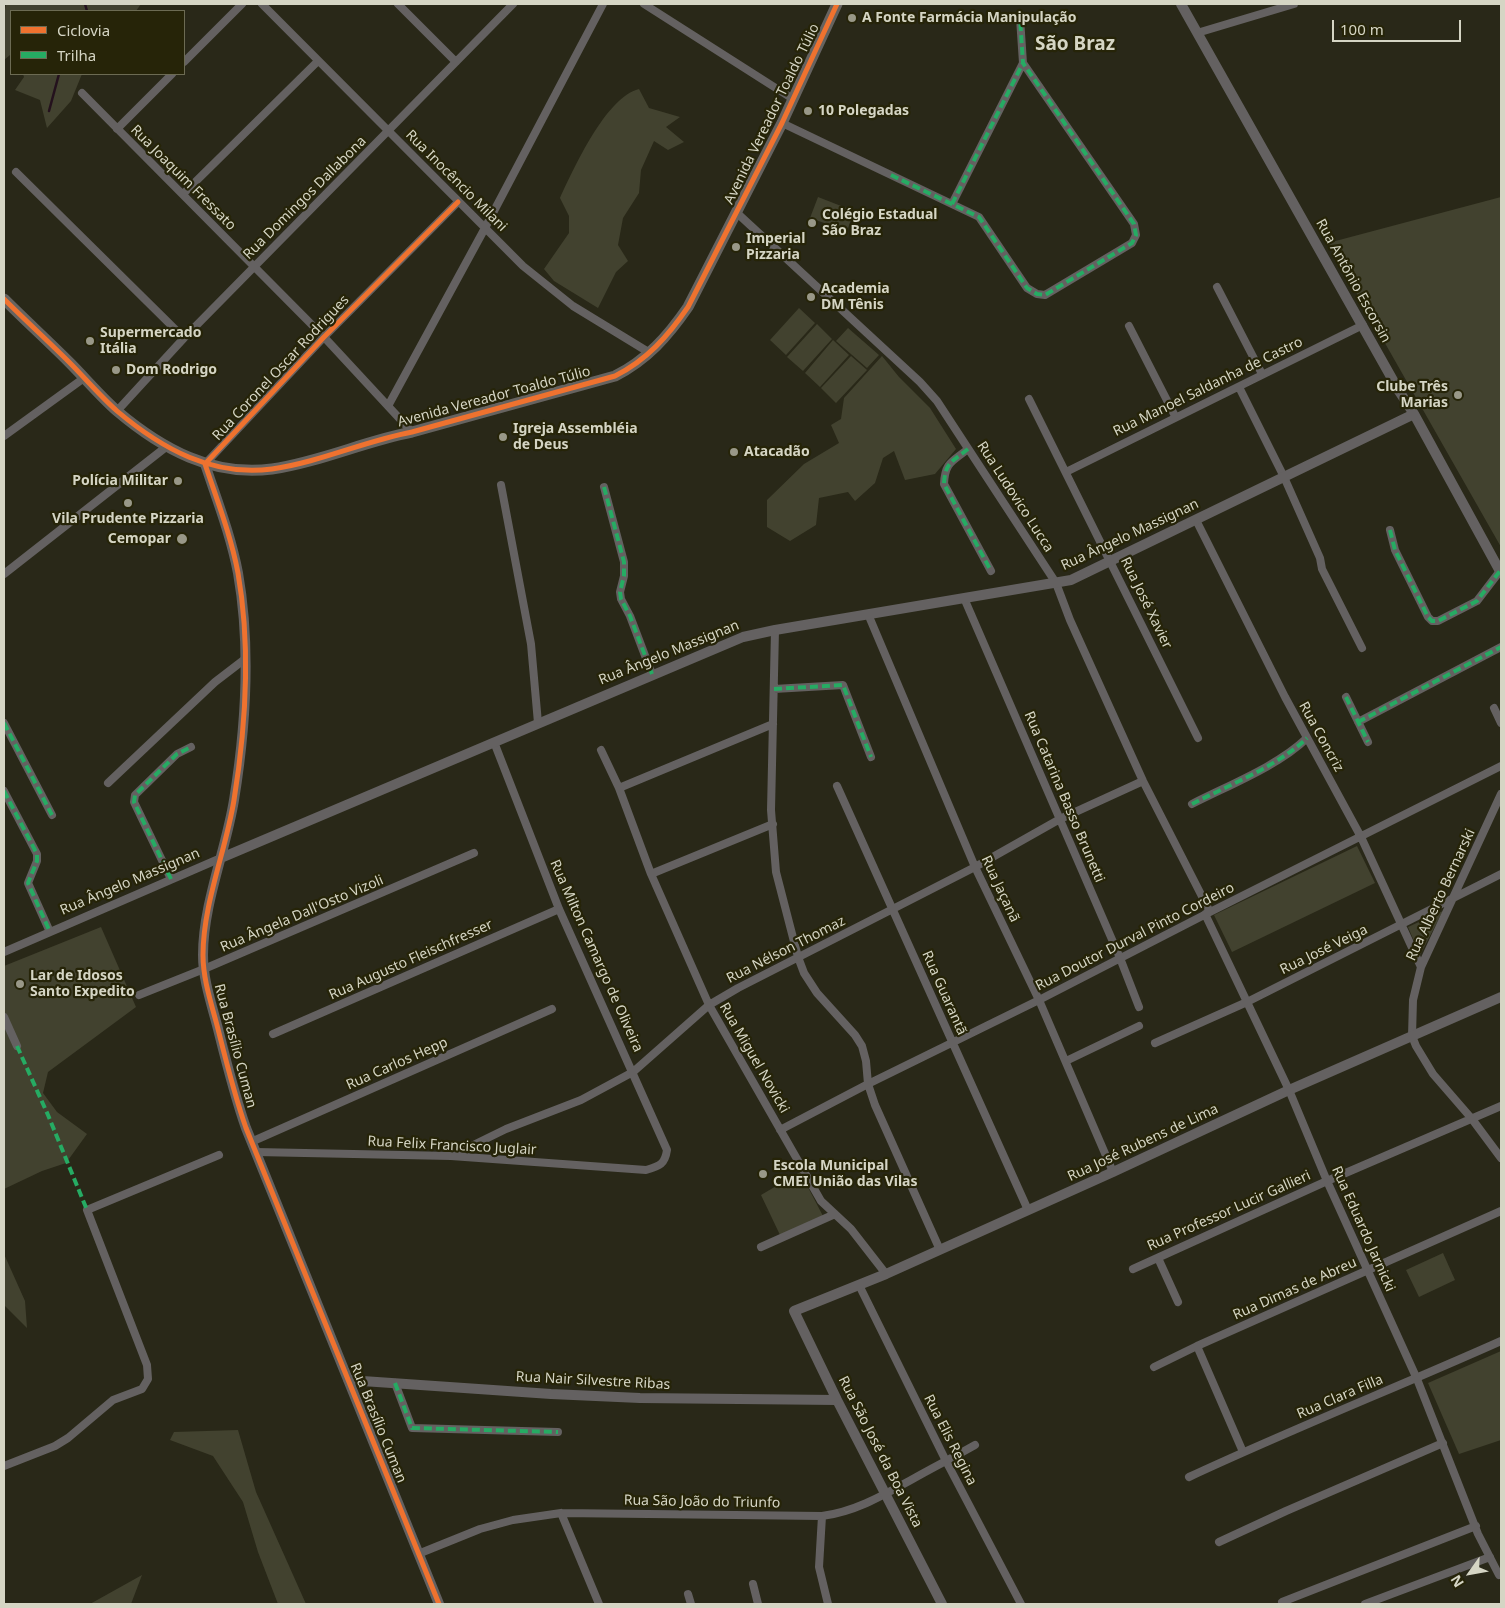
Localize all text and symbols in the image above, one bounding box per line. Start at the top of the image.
legend [10,10,185,75]
place label: A Fonte Farmácia Manipulação [862,10,1076,26]
scale bar [1335,10,1464,42]
marker: A Fonte Farmácia Manipulação [846,12,858,24]
text: 100 m [1340,19,1384,39]
text: Ciclovia [57,20,110,40]
street label: Avenida Vereador Toaldo Túlio [721,21,823,207]
district label: São Braz [1035,34,1115,56]
text: Trilha [57,45,96,65]
place label: 10 Polegadas [818,103,909,119]
marker: 10 Polegadas [802,105,814,117]
street label: Rua Joaquim Fressato [127,122,239,234]
street label: Rua Inocêncio Milani [402,127,510,235]
street label: Rua Domingos Dallabona [240,133,370,263]
place label: Colégio Estadual São Braz [822,207,938,240]
street label: Rua Antônio Escorsin [1312,216,1394,346]
marker: Colégio Estadual São Braz [806,217,818,229]
place label: Imperial Pizzaria [746,231,805,264]
marker: Imperial Pizzaria [730,241,742,253]
place label: Academia DM Tênis [821,281,890,314]
marker: Academia DM Tênis [805,291,817,303]
street label: Rua Coronel Oscar Rodrigues [209,292,353,444]
place label: Supermercado Itália [100,325,201,358]
street label: Rua Manoel Saldanha de Castro [1111,334,1305,440]
marker: Supermercado Itália [84,335,96,347]
place label: Dom Rodrigo [126,362,217,378]
street label: Avenida Vereador Toaldo Túlio [396,363,592,431]
marker: Dom Rodrigo [110,364,122,376]
place label: Clube Três Marias [1376,379,1448,412]
marker: Clube Três Marias [1452,389,1464,401]
place label: Igreja Assembléia de Deus [513,421,638,454]
marker: Igreja Assembléia de Deus [497,431,509,443]
street label: Rua Ludovico Lucca [973,439,1057,555]
place label: Atacadão [744,444,810,460]
marker: Atacadão [728,446,740,458]
place label: Polícia Militar [72,473,168,489]
marker: Polícia Militar [172,475,184,487]
street label: Rua Ângelo Massignan [1058,496,1202,574]
marker: Vila Prudente Pizzaria [122,497,134,509]
place label: Vila Prudente Pizzaria [52,511,204,527]
place label: Cemopar [108,531,171,547]
marker: Cemopar [175,532,189,546]
street label: Rua José Xavier [1117,554,1175,652]
street label: Rua Ângelo Massignan [596,617,742,689]
street label: Rua Concriz [1295,699,1347,775]
street label: Rua Catarina Basso Brunetti [1020,709,1108,885]
street label: Rua Alberto Bernarski [1403,826,1479,964]
street label: Rua Ângelo Massignan [58,845,202,919]
street label: Rua Jaçanã [977,853,1023,925]
street label: Rua Milton Camargo de Oliveira [546,857,646,1055]
street label: Rua Ângela Dall'Osto Vizoli [218,872,386,956]
street label: Rua Doutor Durval Pinto Cordeiro [1033,879,1237,995]
street label: Rua Nélson Thomaz [724,913,848,987]
street label: Rua Augusto Fleischfresser [327,916,495,1004]
street label: Rua José Veiga [1277,922,1371,978]
street label: Rua Guarantã [918,948,970,1038]
place label: Lar de Idosos Santo Expedito [30,968,135,1000]
marker: Lar de Idosos Santo Expedito [14,978,26,990]
street label: Rua Brasílio Cuman [210,982,260,1110]
street label: Rua Miguel Novicki [715,1000,793,1116]
street label: Rua Carlos Hepp [344,1034,450,1094]
street label: Rua José Rubens de Lima [1065,1101,1221,1185]
street label: Rua Felix Francisco Juglair [367,1133,537,1159]
place label: Escola Municipal CMEI União das Vilas [773,1158,918,1190]
street label: Rua Eduardo Jarnicki [1328,1164,1398,1294]
street label: Rua Professor Lucir Gallieri [1145,1167,1313,1255]
marker: Escola Municipal CMEI União das Vilas [757,1168,769,1180]
street label: Rua Dimas de Abreu [1231,1254,1359,1324]
street label: Rua Brasílio Cuman [346,1360,410,1486]
street label: Rua Nair Silvestre Ribas [515,1369,671,1393]
street label: Rua Clara Filla [1294,1371,1386,1423]
street label: Rua São José da Boa Vista [834,1373,926,1531]
street label: Rua Elis Regina [920,1392,980,1488]
street label: Rua São João do Triunfo [624,1492,780,1512]
north arrow [1445,1548,1495,1598]
text: N [1446,1571,1468,1591]

